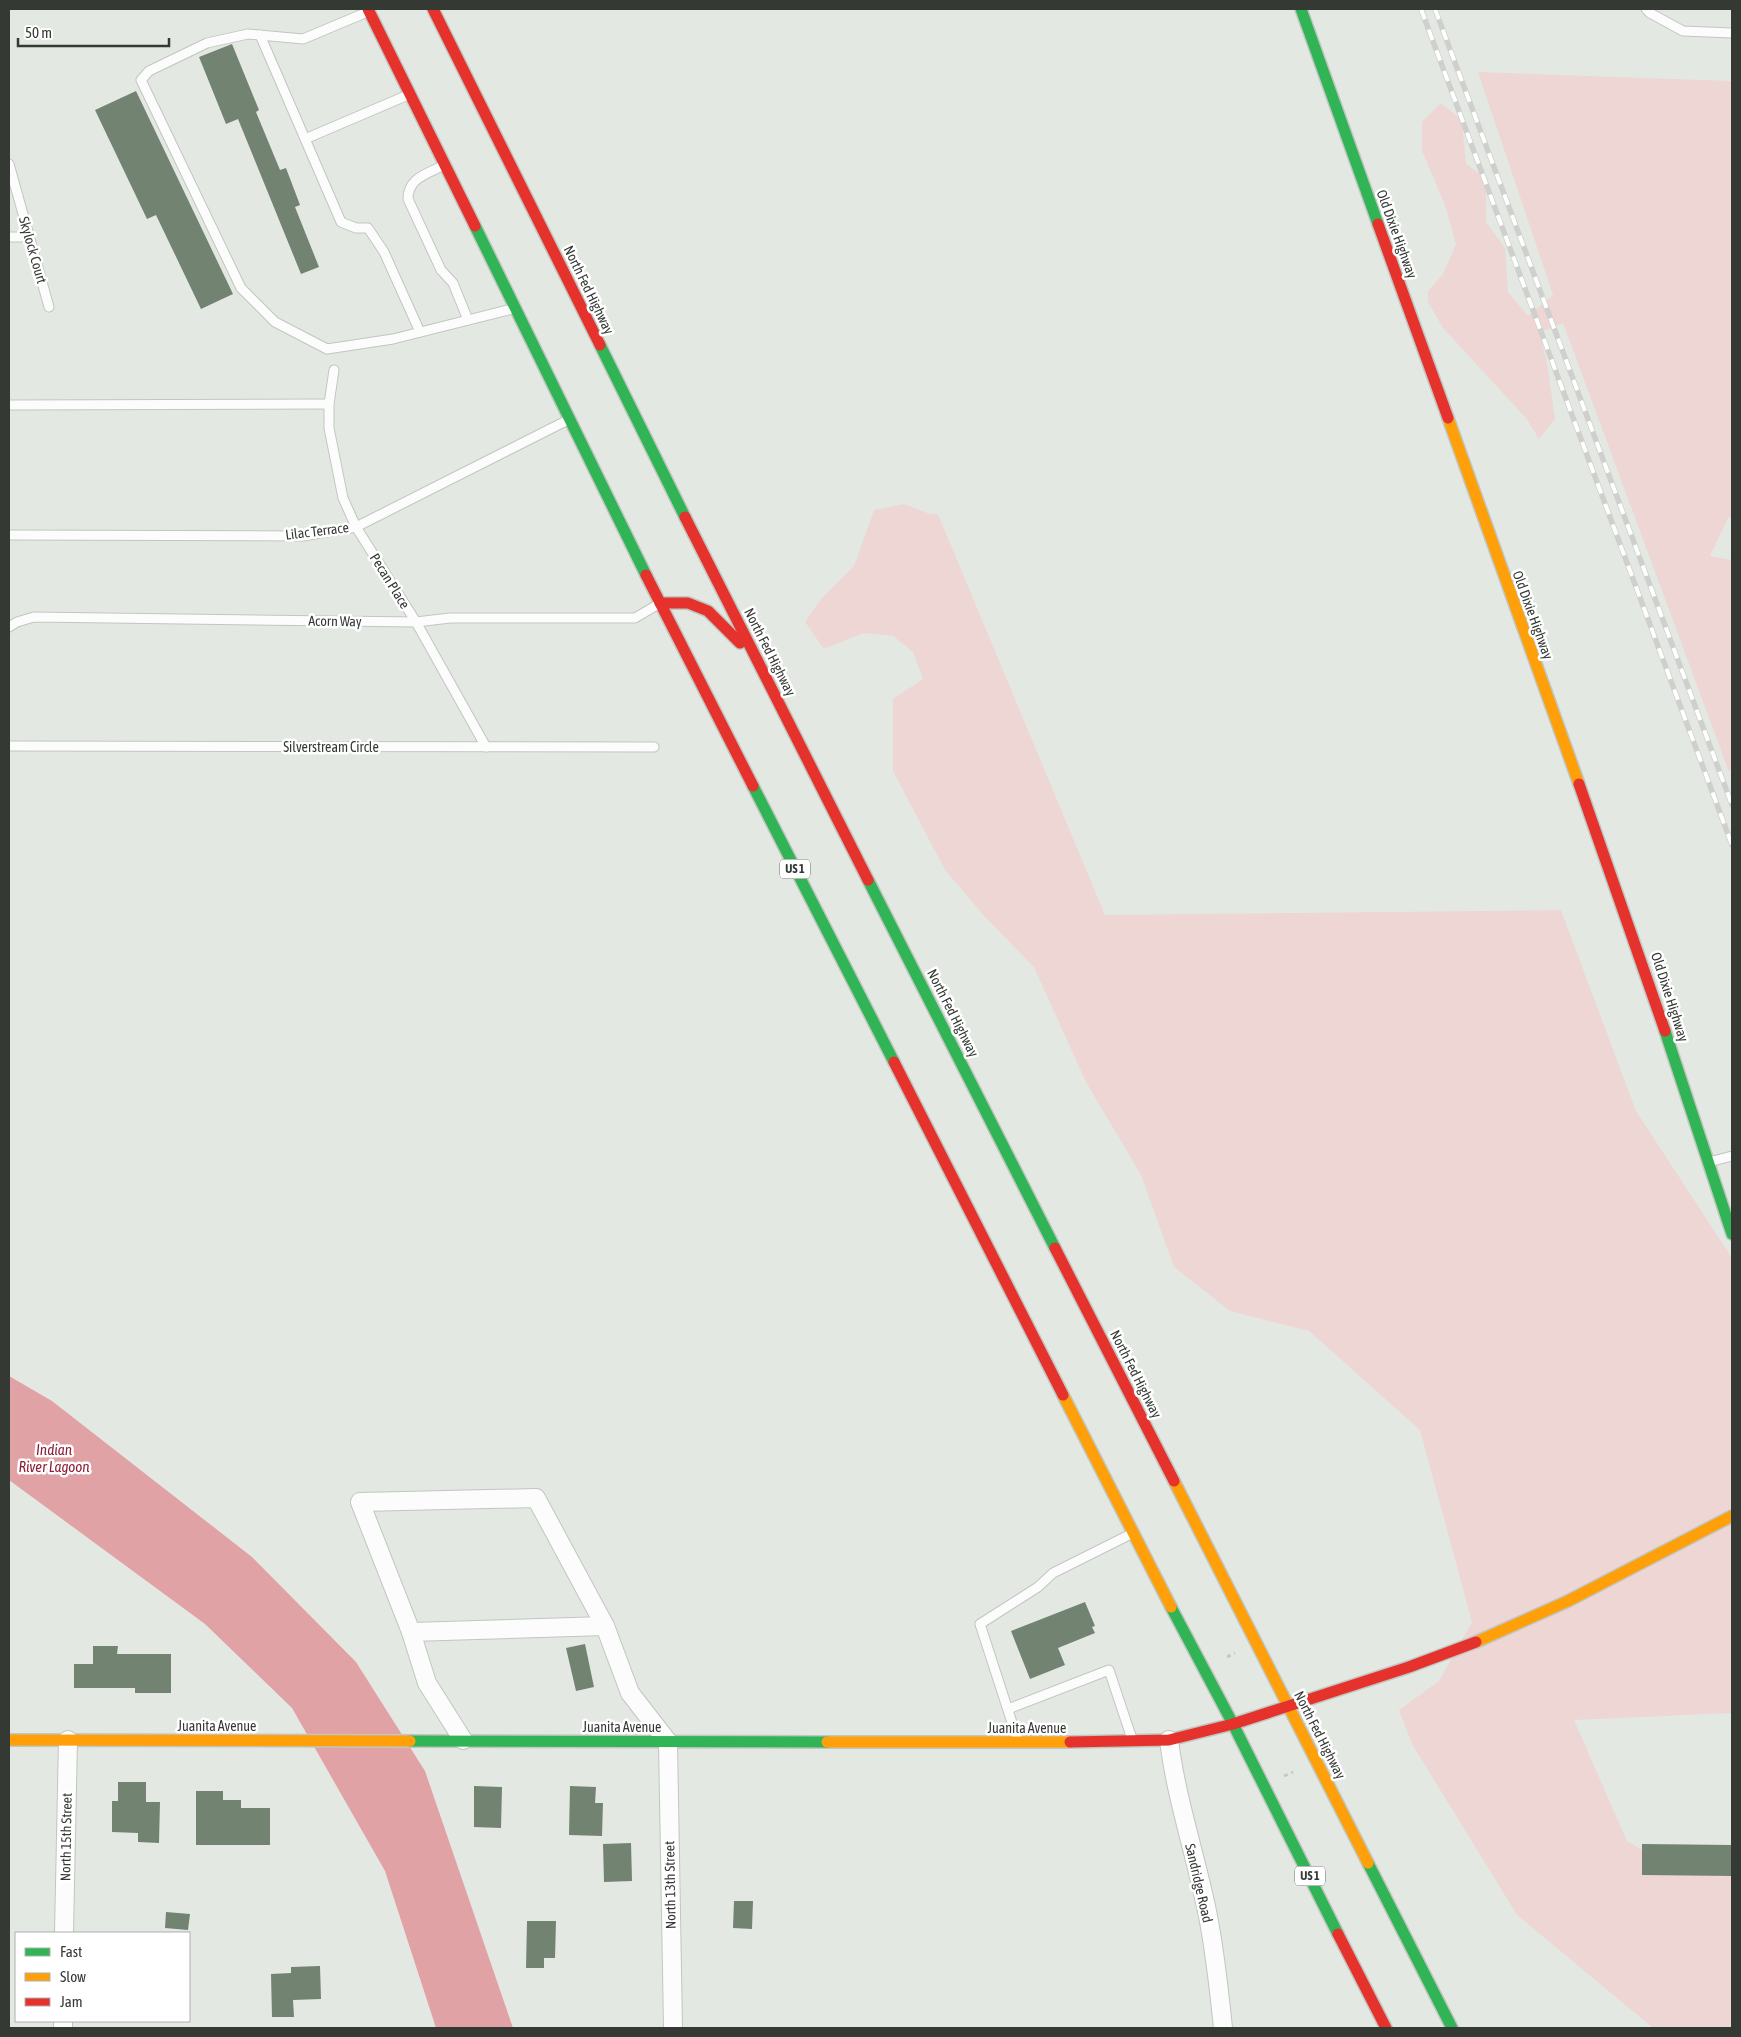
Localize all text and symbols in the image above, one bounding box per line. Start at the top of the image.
scale bar [18,15,169,47]
text: 50 m [25,24,52,41]
street label: Old Dixie Highway [1374,187,1421,281]
street label: Skylock Court [16,215,50,285]
street label: North Fed Highway [561,243,617,337]
street label: Lilac Terrace [284,519,350,543]
street label: Pecan Place [367,550,413,612]
street label: Old Dixie Highway [1510,568,1557,662]
street label: North Fed Highway [741,605,799,699]
street label: Acorn Way [308,613,362,629]
street label: Silverstream Circle [283,739,379,755]
road number: US 1 [780,860,810,879]
street label: Old Dixie Highway [1648,950,1692,1044]
street label: North Fed Highway [924,966,982,1060]
street label: North Fed Highway [1107,1327,1165,1421]
water label: Indian River Lagoon [18,1441,90,1475]
street label: North Fed Highway [1291,1688,1349,1782]
street label: Juanita Avenue [178,1718,256,1734]
street label: Juanita Avenue [583,1719,661,1735]
street label: Juanita Avenue [988,1720,1066,1736]
street label: North 15th Street [57,1793,75,1881]
street label: North 13th Street [661,1841,679,1929]
street label: Sandridge Road [1182,1842,1216,1924]
road number: US 1 [1295,1866,1325,1885]
legend [15,1932,190,2022]
text: Fast [60,1943,82,1960]
text: Slow [60,1968,86,1985]
text: Jam [60,1993,83,2010]

